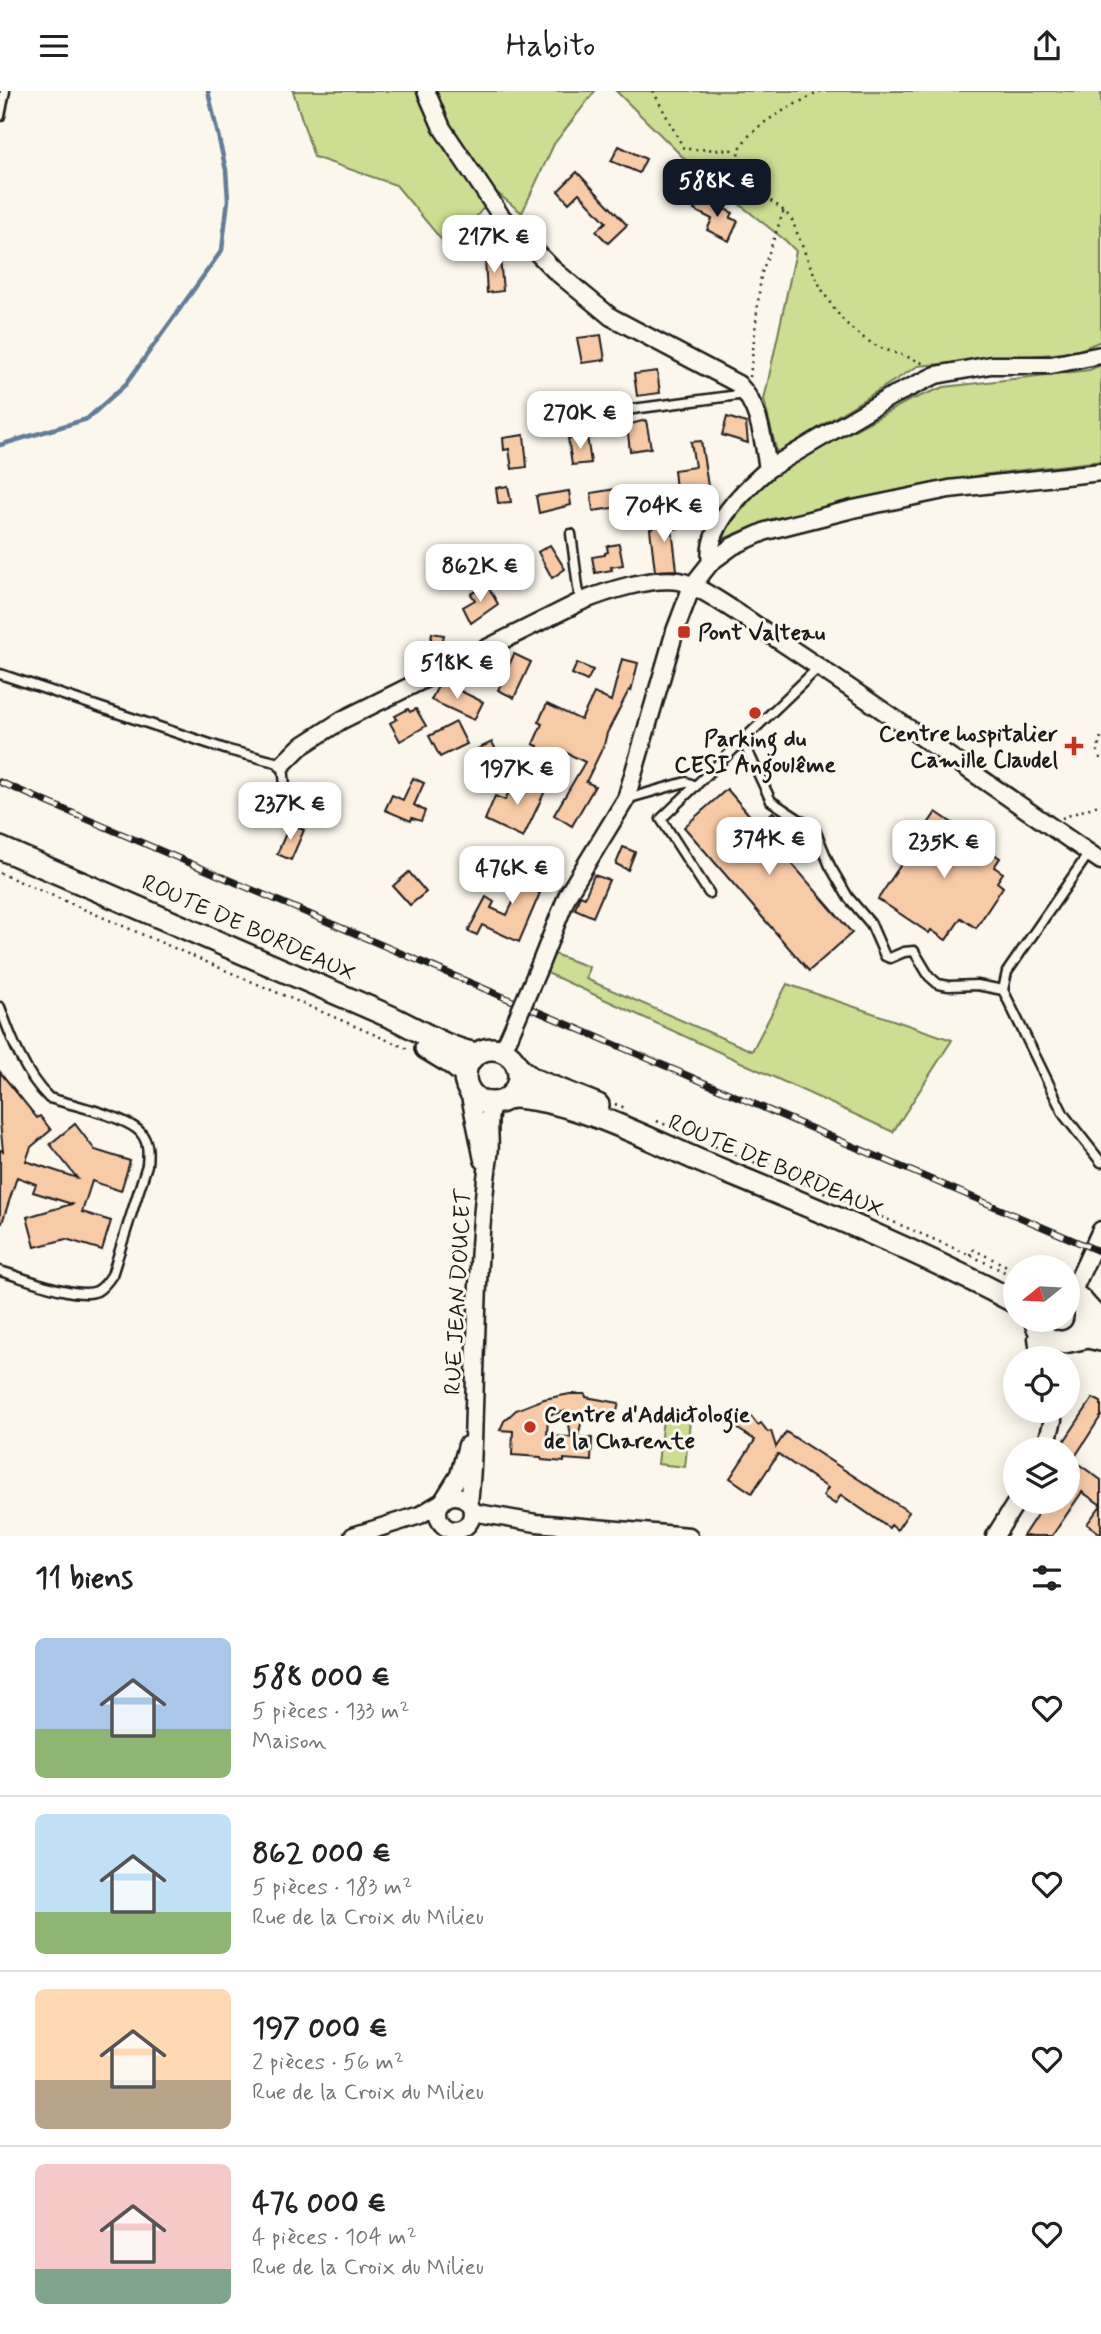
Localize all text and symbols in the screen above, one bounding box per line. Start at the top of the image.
text: Habito [506,25,595,67]
icon: menu [35,27,73,65]
icon: share [1028,27,1066,65]
pin: 588K € [660,159,774,219]
text: 588K € [679,167,755,197]
pin: 217K € [437,215,551,275]
text: 217K € [458,223,530,253]
pin: 270K € [523,391,637,451]
text: 270K € [543,399,617,429]
pin: 704K € [607,484,721,544]
text: 704K € [625,492,703,522]
pin: 862K € [423,545,537,604]
text: 862K € [442,552,518,582]
place label: Pont Valteau [698,619,826,649]
marker: Pont Valteau [676,624,692,640]
pin: 518K € [400,641,514,701]
text: 518K € [420,649,494,679]
marker: Parking du CESI Angoulême [747,705,763,721]
place label: Centre hospitalier Camille Claudel [879,720,1058,776]
place label: Parking du CESI Angoulême [674,725,836,784]
marker: Centre hospitalier Camille Claudel [1064,736,1084,756]
pin: 197K € [460,747,574,807]
text: 197K € [480,755,554,785]
pin: 237K € [233,783,347,842]
text: 237K € [254,790,326,820]
pin: 374K € [712,817,826,877]
pin: 235K € [887,821,1001,880]
text: 374K € [732,825,806,855]
text: 235K € [908,828,980,858]
pin: 476K € [455,847,569,906]
text: 476K € [475,854,549,884]
street label: ROUTE DE BORDEAUX [137,868,360,989]
street label: ROUTE DE BORDEAUX [663,1108,887,1226]
street label: RUE JEAN DOUCET [439,1187,479,1396]
north arrow [1003,1255,1080,1332]
map controls [1003,1255,1080,1514]
button: locate [1003,1346,1080,1423]
place label: Centre d'Addictologie de la Charente [544,1401,751,1457]
marker: Centre d'Addictologie de la Charente [522,1419,538,1435]
button: layers [1003,1437,1080,1514]
text: 11 biens [35,1559,133,1598]
icon: filters [1028,1559,1066,1597]
text: 588 000 € [252,1658,391,1697]
icon: home [91,1666,175,1750]
icon: heart [1028,1689,1066,1727]
text: 5 pièces · 133 m² [252,1697,409,1727]
text: Maison [252,1727,327,1757]
text: 862 000 € [252,1834,391,1873]
icon: home [91,1842,175,1926]
icon: heart [1028,1865,1066,1903]
text: 5 pièces · 183 m² [252,1873,412,1903]
text: Rue de la Croix du Milieu [252,1903,484,1933]
text: 197 000 € [252,2009,388,2048]
icon: home [91,2017,175,2101]
icon: heart [1028,2040,1066,2078]
text: 2 pièces · 56 m² [252,2048,404,2078]
text: Rue de la Croix du Milieu [252,2078,484,2108]
text: 476 000 € [252,2184,387,2223]
icon: home [91,2192,175,2276]
icon: heart [1028,2215,1066,2253]
text: 4 pièces · 104 m² [252,2223,417,2253]
text: Rue de la Croix du Milieu [252,2253,484,2283]

